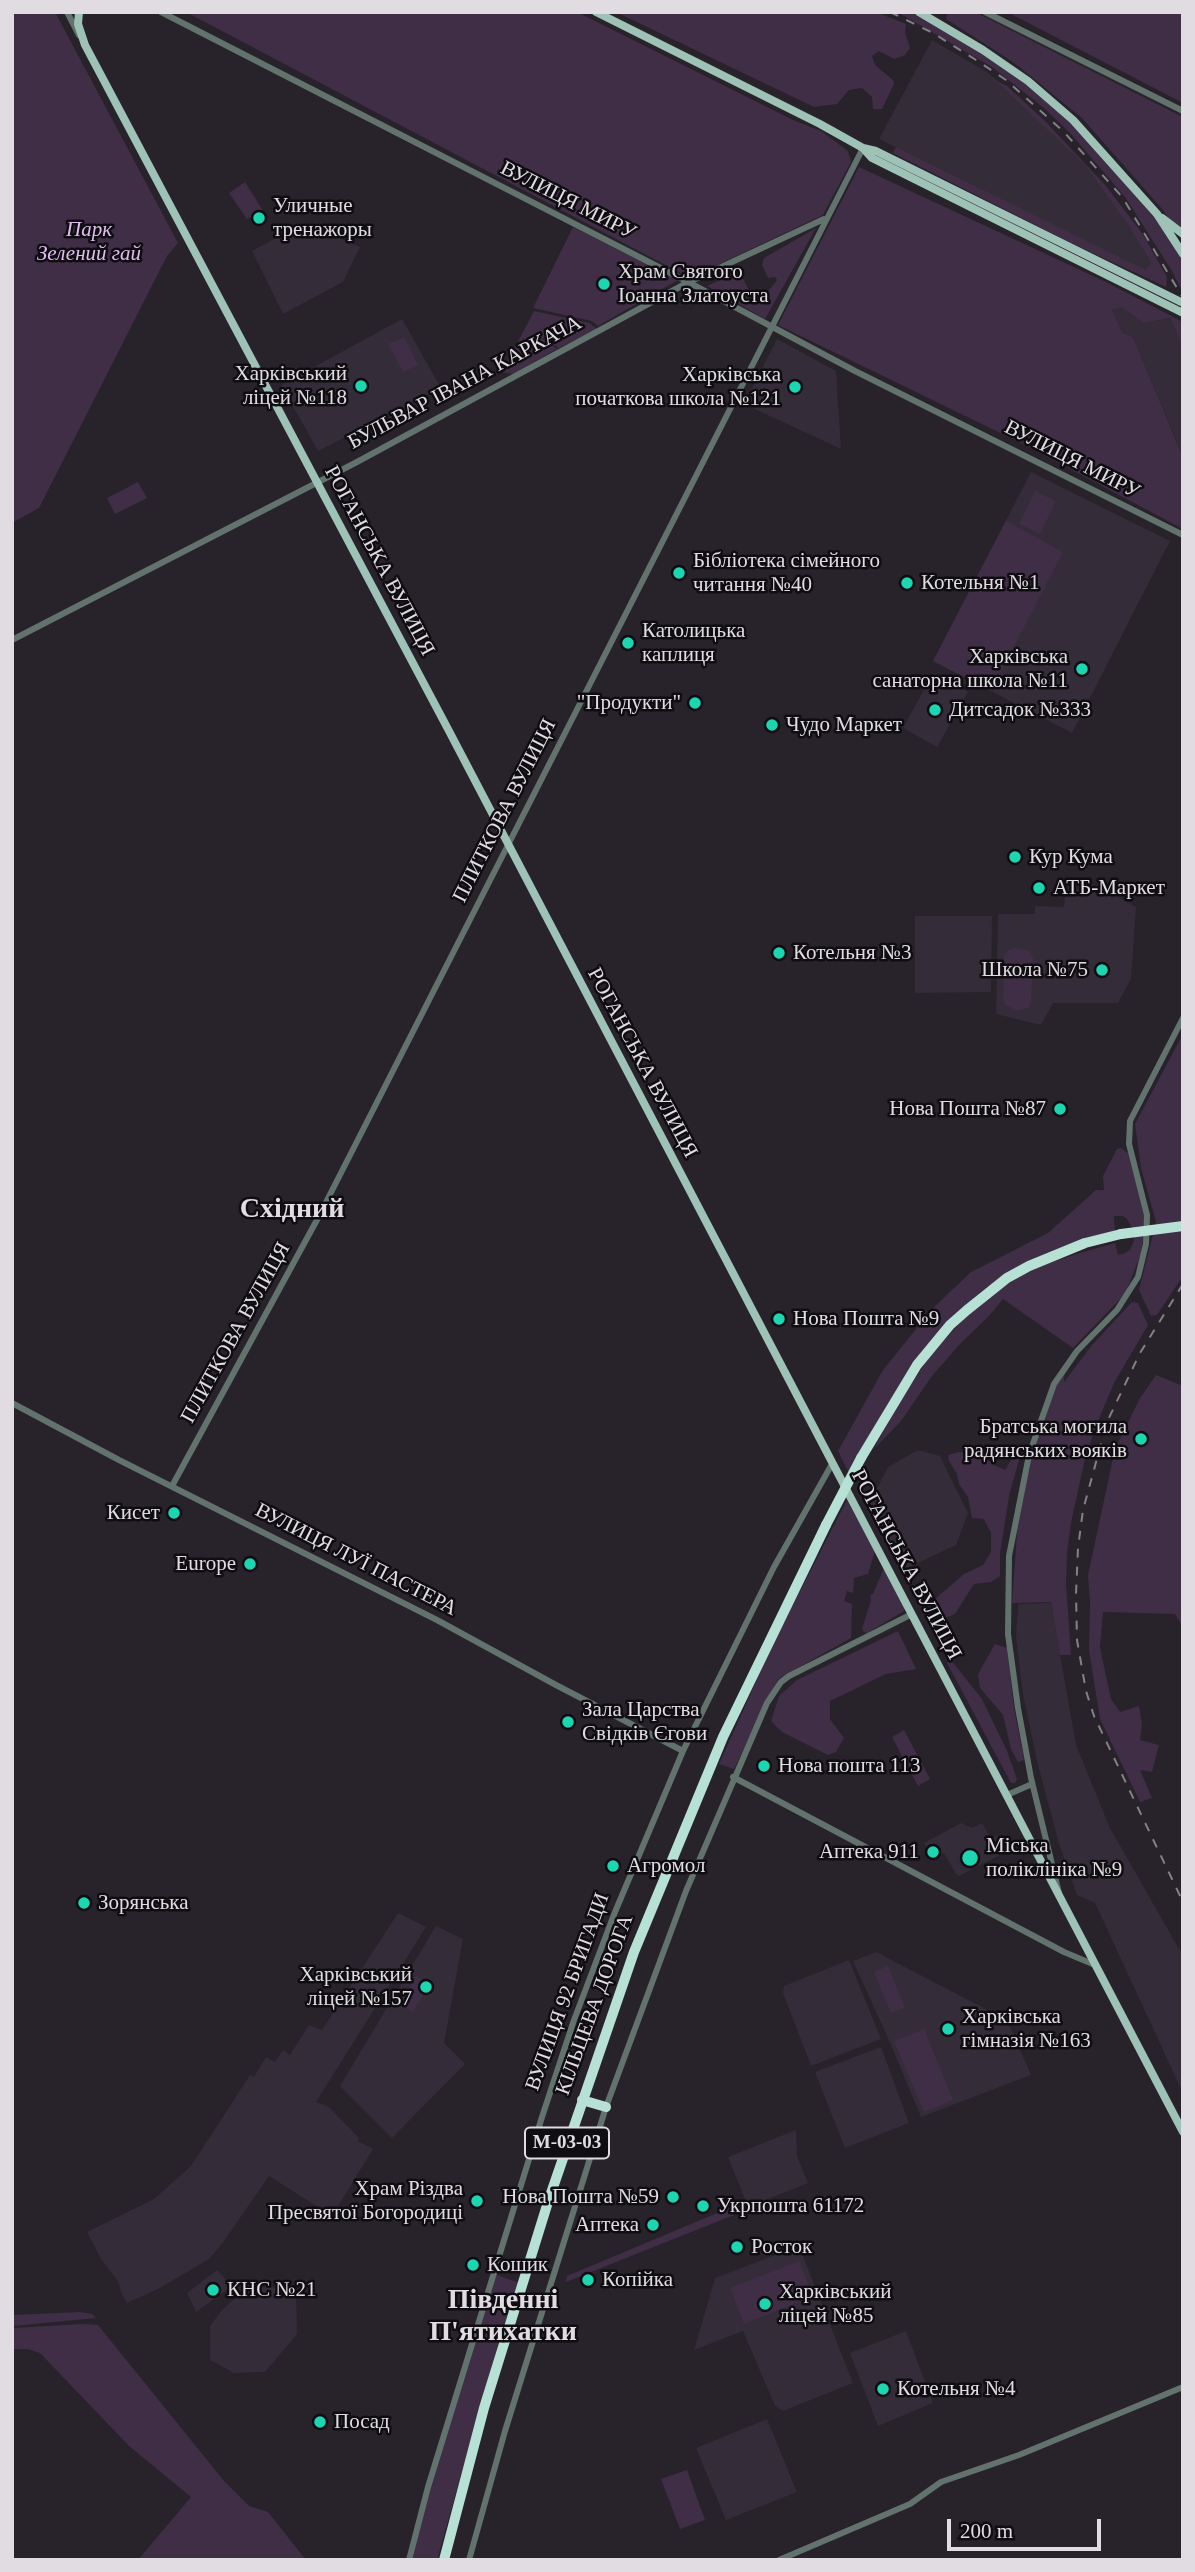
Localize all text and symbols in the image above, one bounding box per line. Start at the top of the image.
street label: ВУЛИЦЯ МИРУ [496,156,640,246]
place label: Уличные тренажоры [273,193,372,243]
marker: Уличные тренажоры [251,210,267,226]
park label: Парк Зелений гай [37,217,141,267]
place label: Храм Святого Іоанна Златоуста [618,259,769,309]
marker: Храм Святого Іоанна Златоуста [596,276,612,292]
street label: БУЛЬВАР ІВАНА КАРКАЧА [344,311,586,455]
place label: Харківський ліцей №118 [235,361,347,411]
place label: Харківська початкова школа №121 [575,362,781,412]
marker: Харківський ліцей №118 [353,378,369,394]
marker: Харківська початкова школа №121 [787,379,803,395]
street label: ВУЛИЦЯ МИРУ [1000,415,1144,505]
street label: РОГАНСЬКА ВУЛИЦЯ [318,462,440,660]
place label: Бібліотека сімейного читання №40 [693,548,880,598]
marker: Бібліотека сімейного читання №40 [671,565,687,581]
place label: Котельня №1 [921,570,1039,596]
marker: Котельня №1 [899,575,915,591]
place label: Католицька каплиця [642,618,745,668]
marker: Католицька каплиця [620,635,636,651]
place label: Харківська санаторна школа №11 [873,644,1068,694]
marker: Харківська санаторна школа №11 [1074,661,1090,677]
place label: "Продукти" [577,690,681,716]
marker: "Продукти" [687,695,703,711]
place label: Дитсадок №333 [949,697,1091,723]
marker: Дитсадок №333 [927,702,943,718]
place label: Чудо Маркет [786,712,902,738]
street label: ПЛИТКОВА ВУЛИЦЯ [448,715,562,907]
marker: Чудо Маркет [764,717,780,733]
place label: Кур Кума [1029,844,1113,870]
marker: Кур Кума [1007,849,1023,865]
place label: АТБ-Маркет [1053,875,1165,901]
marker: АТБ-Маркет [1031,880,1047,896]
place label: Котельня №3 [793,940,911,966]
marker: Котельня №3 [771,945,787,961]
place label: Школа №75 [981,957,1088,983]
marker: Школа №75 [1094,962,1110,978]
street label: РОГАНСЬКА ВУЛИЦЯ [581,964,703,1162]
place label: Нова Пошта №87 [889,1096,1046,1122]
marker: Нова Пошта №87 [1052,1101,1068,1117]
district label: Східний [240,1193,344,1227]
street label: ПЛИТКОВА ВУЛИЦЯ [176,1238,296,1428]
place label: Нова Пошта №9 [793,1306,939,1332]
marker: Нова Пошта №9 [771,1311,787,1327]
place label: Братська могила радянських вояків [964,1414,1127,1464]
marker: Братська могила радянських вояків [1133,1431,1149,1447]
street label: РОГАНСЬКА ВУЛИЦЯ [845,1466,967,1664]
street label: ВУЛИЦЯ ЛУЇ ПАСТЕРА [251,1498,461,1622]
place label: Кисет [107,1500,160,1526]
marker: Кисет [166,1505,182,1521]
place label: Europe [175,1551,236,1577]
marker: Europe [242,1556,258,1572]
place label: Зала Царства Свідків Єгови [582,1697,707,1747]
marker: Зала Царства Свідків Єгови [560,1714,576,1730]
place label: Нова пошта 113 [778,1753,921,1779]
marker: Нова пошта 113 [756,1758,772,1774]
place label: Міська поліклініка №9 [986,1833,1122,1883]
place label: Аптека 911 [819,1839,919,1865]
marker: Аптека 911 [925,1844,941,1860]
marker: Міська поліклініка №9 [960,1848,980,1868]
place label: Агромол [627,1853,705,1879]
marker: Агромол [605,1858,621,1874]
place label: Зорянська [98,1890,189,1916]
street label: ВУЛИЦЯ 92 БРИГАДИ [521,1890,615,2094]
marker: Зорянська [76,1895,92,1911]
street label: КІЛЬЦЕВА ДОРОГА [551,1911,639,2099]
place label: Харківський ліцей №157 [300,1962,412,2012]
marker: Харківський ліцей №157 [418,1979,434,1995]
place label: Харківська гімназія №163 [962,2004,1091,2054]
marker: Харківська гімназія №163 [940,2021,956,2037]
road number: М-03-03 [525,2128,609,2158]
place label: Храм Різдва Пресвятої Богородиці [268,2176,463,2226]
place label: Нова Пошта №59 [502,2184,659,2210]
marker: Нова Пошта №59 [665,2189,681,2205]
marker: Храм Різдва Пресвятої Богородиці [469,2193,485,2209]
place label: Укрпошта 61172 [717,2193,864,2219]
marker: Укрпошта 61172 [695,2198,711,2214]
place label: Аптека [575,2212,639,2238]
marker: Аптека [645,2217,661,2233]
place label: Росток [751,2234,812,2260]
marker: Росток [729,2239,745,2255]
place label: Кошик [487,2252,548,2278]
marker: Кошик [465,2257,481,2273]
place label: Копійка [602,2267,673,2293]
marker: Копійка [580,2272,596,2288]
place label: КНС №21 [227,2277,316,2303]
place label: Харківський ліцей №85 [779,2279,891,2329]
marker: КНС №21 [205,2282,221,2298]
district label: Південні П'ятихатки [429,2284,577,2350]
marker: Харківський ліцей №85 [757,2296,773,2312]
place label: Котельня №4 [897,2376,1015,2402]
marker: Котельня №4 [875,2381,891,2397]
place label: Посад [334,2409,390,2435]
marker: Посад [312,2414,328,2430]
scale bar [950,2506,1104,2550]
text: 200 m [960,2519,1013,2543]

